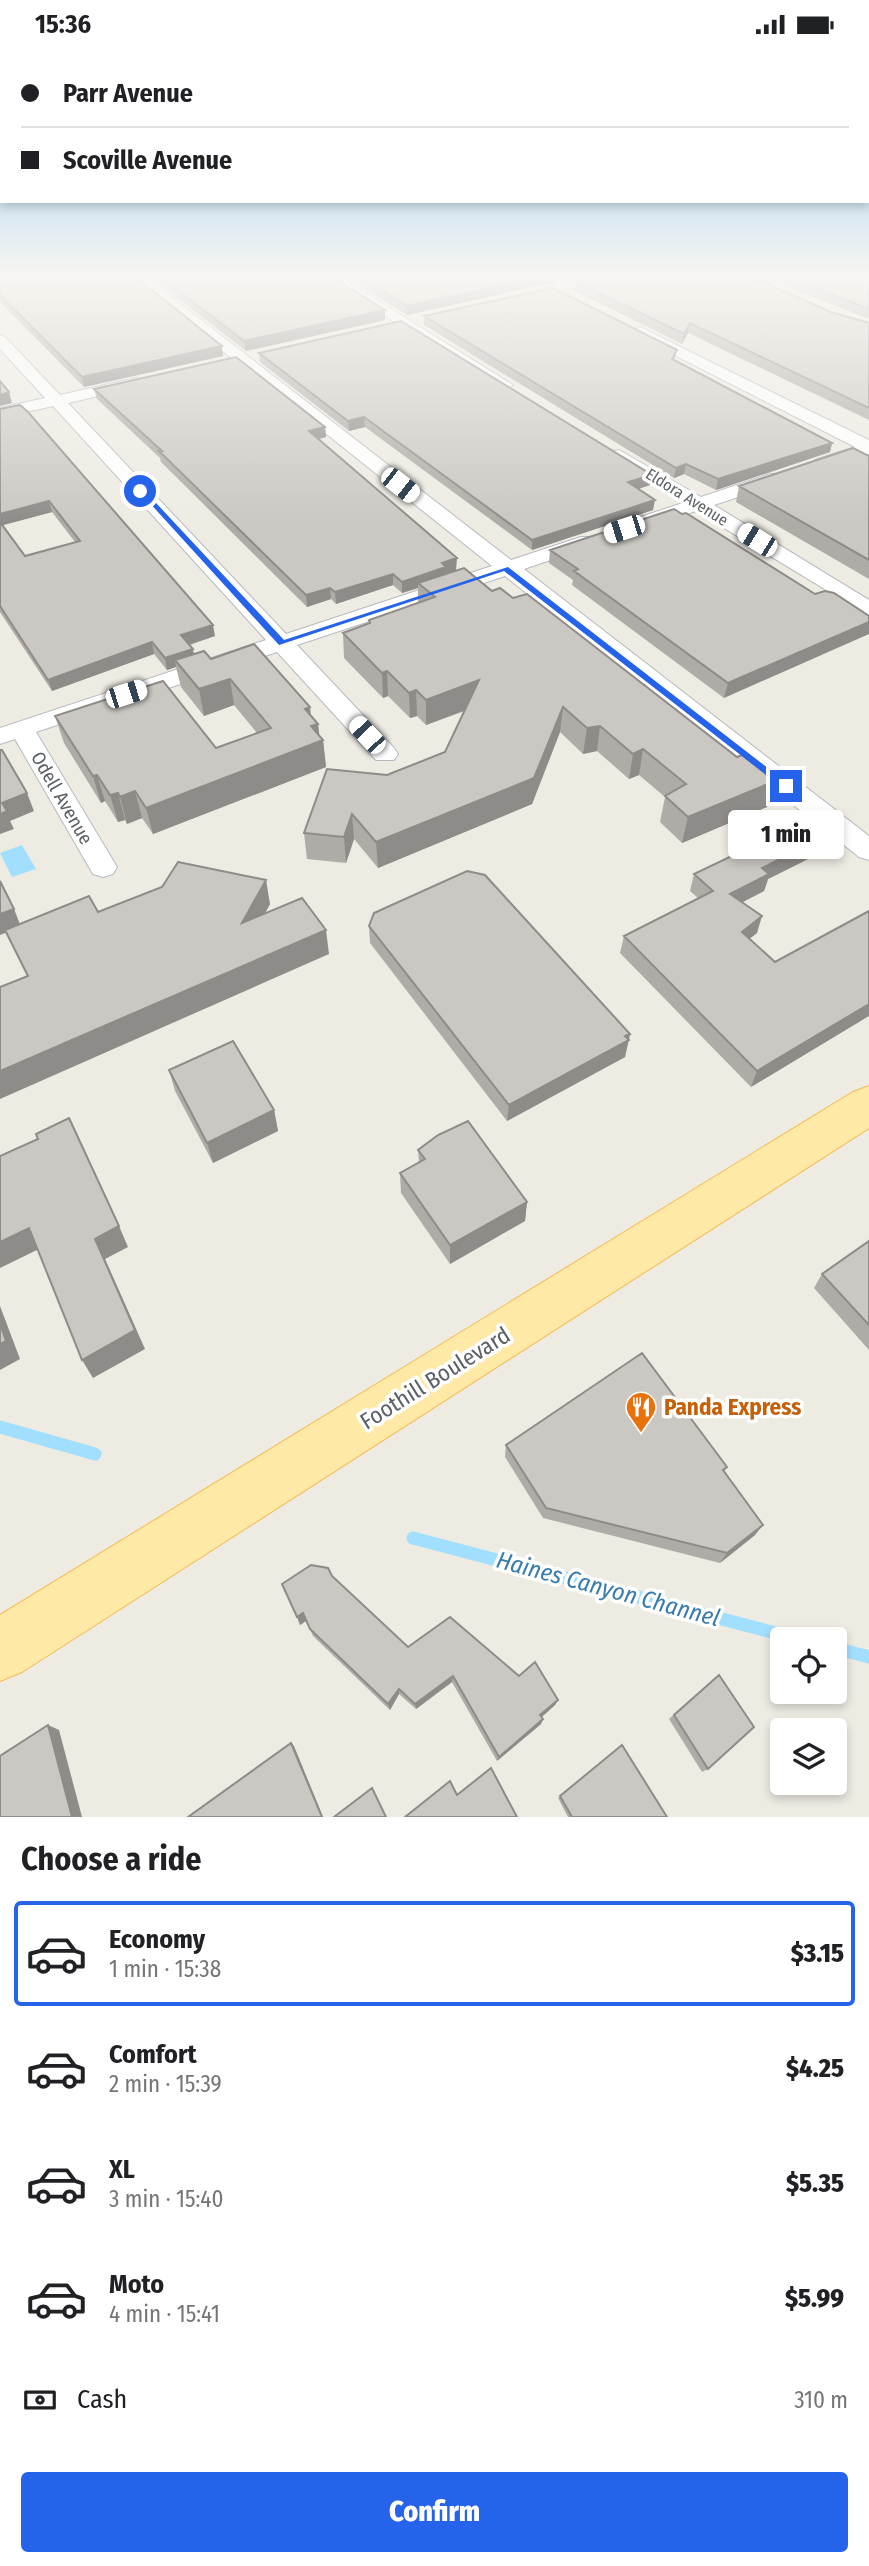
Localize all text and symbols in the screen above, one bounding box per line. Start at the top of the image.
text: 15:36 [35,9,91,40]
text: Parr Avenue [63,78,193,109]
text: Scoville Avenue [63,145,232,176]
car [377,464,424,506]
street label: Eldora Avenue [642,464,732,530]
route start [124,475,156,507]
car [601,513,648,545]
car [734,520,781,560]
car [103,678,150,710]
car [345,712,390,758]
street label: Odell Avenue [26,748,98,848]
route end [770,770,802,802]
callout: 1 min [728,811,844,859]
text: 1 min [761,820,811,848]
street label: Foothill Boulevard [355,1321,515,1435]
restaurant icon: Panda Express [624,1390,658,1434]
place label: Panda Express [664,1393,801,1421]
water label: Haines Canyon Channel [493,1546,723,1632]
map controls [770,1627,847,1795]
button: locate [770,1627,847,1704]
button: layers [770,1718,847,1795]
text: Choose a ride [21,1840,202,1878]
icon: car [25,1922,88,1985]
text: Economy [109,1924,205,1955]
text: $3.15 [791,1938,844,1969]
text: 1 min · 15:38 [109,1955,221,1983]
icon: car [25,2037,88,2100]
text: Comfort [109,2039,197,2070]
text: $4.25 [786,2053,844,2084]
text: 2 min · 15:39 [109,2070,222,2098]
icon: car [25,2152,88,2215]
text: XL [109,2154,135,2185]
text: $5.35 [786,2168,844,2199]
text: 3 min · 15:40 [109,2185,223,2213]
icon: car [25,2267,88,2330]
text: Moto [109,2269,164,2300]
text: $5.99 [785,2283,844,2314]
text: 4 min · 15:41 [109,2300,220,2328]
icon: cash [21,2381,59,2419]
text: Cash [77,2384,127,2415]
text: 310 m [794,2386,848,2414]
button: Confirm [21,2472,848,2552]

